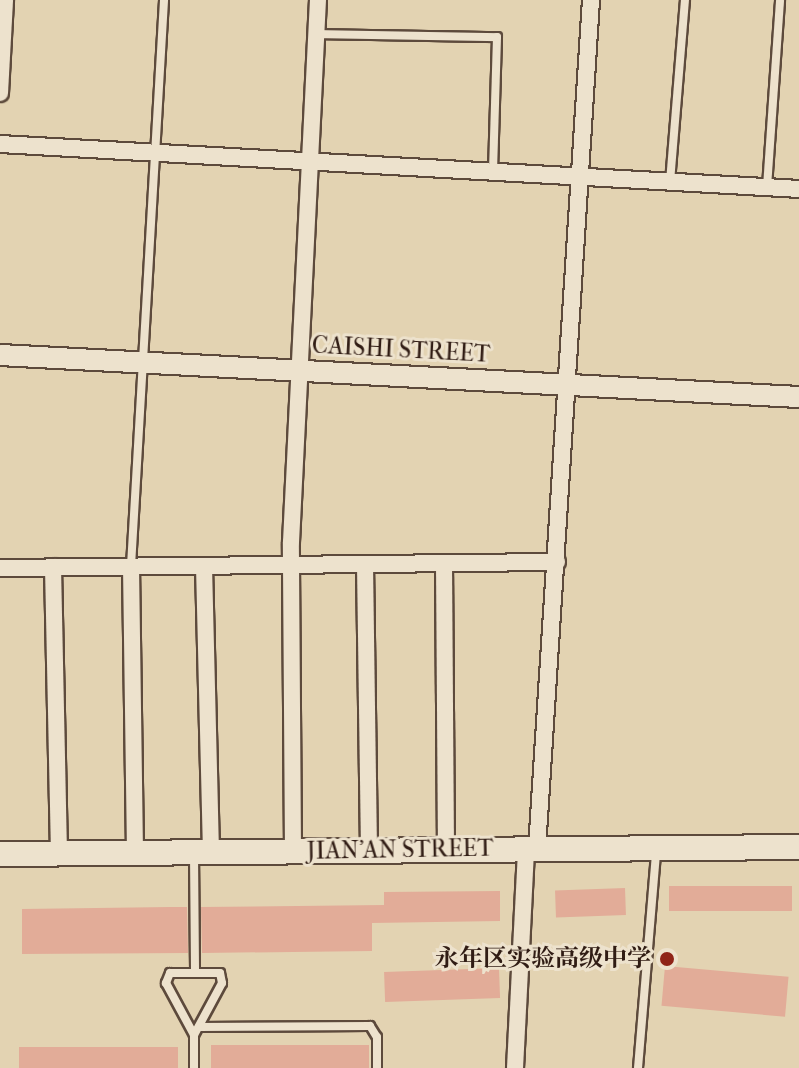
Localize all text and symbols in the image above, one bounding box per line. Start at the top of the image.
street label: CAISHI STREET [311,331,491,369]
street label: JIAN'AN STREET [306,834,494,866]
place label: 永年区实验高级中学 [435,945,651,973]
marker: 永年区实验高级中学 [658,950,676,968]

